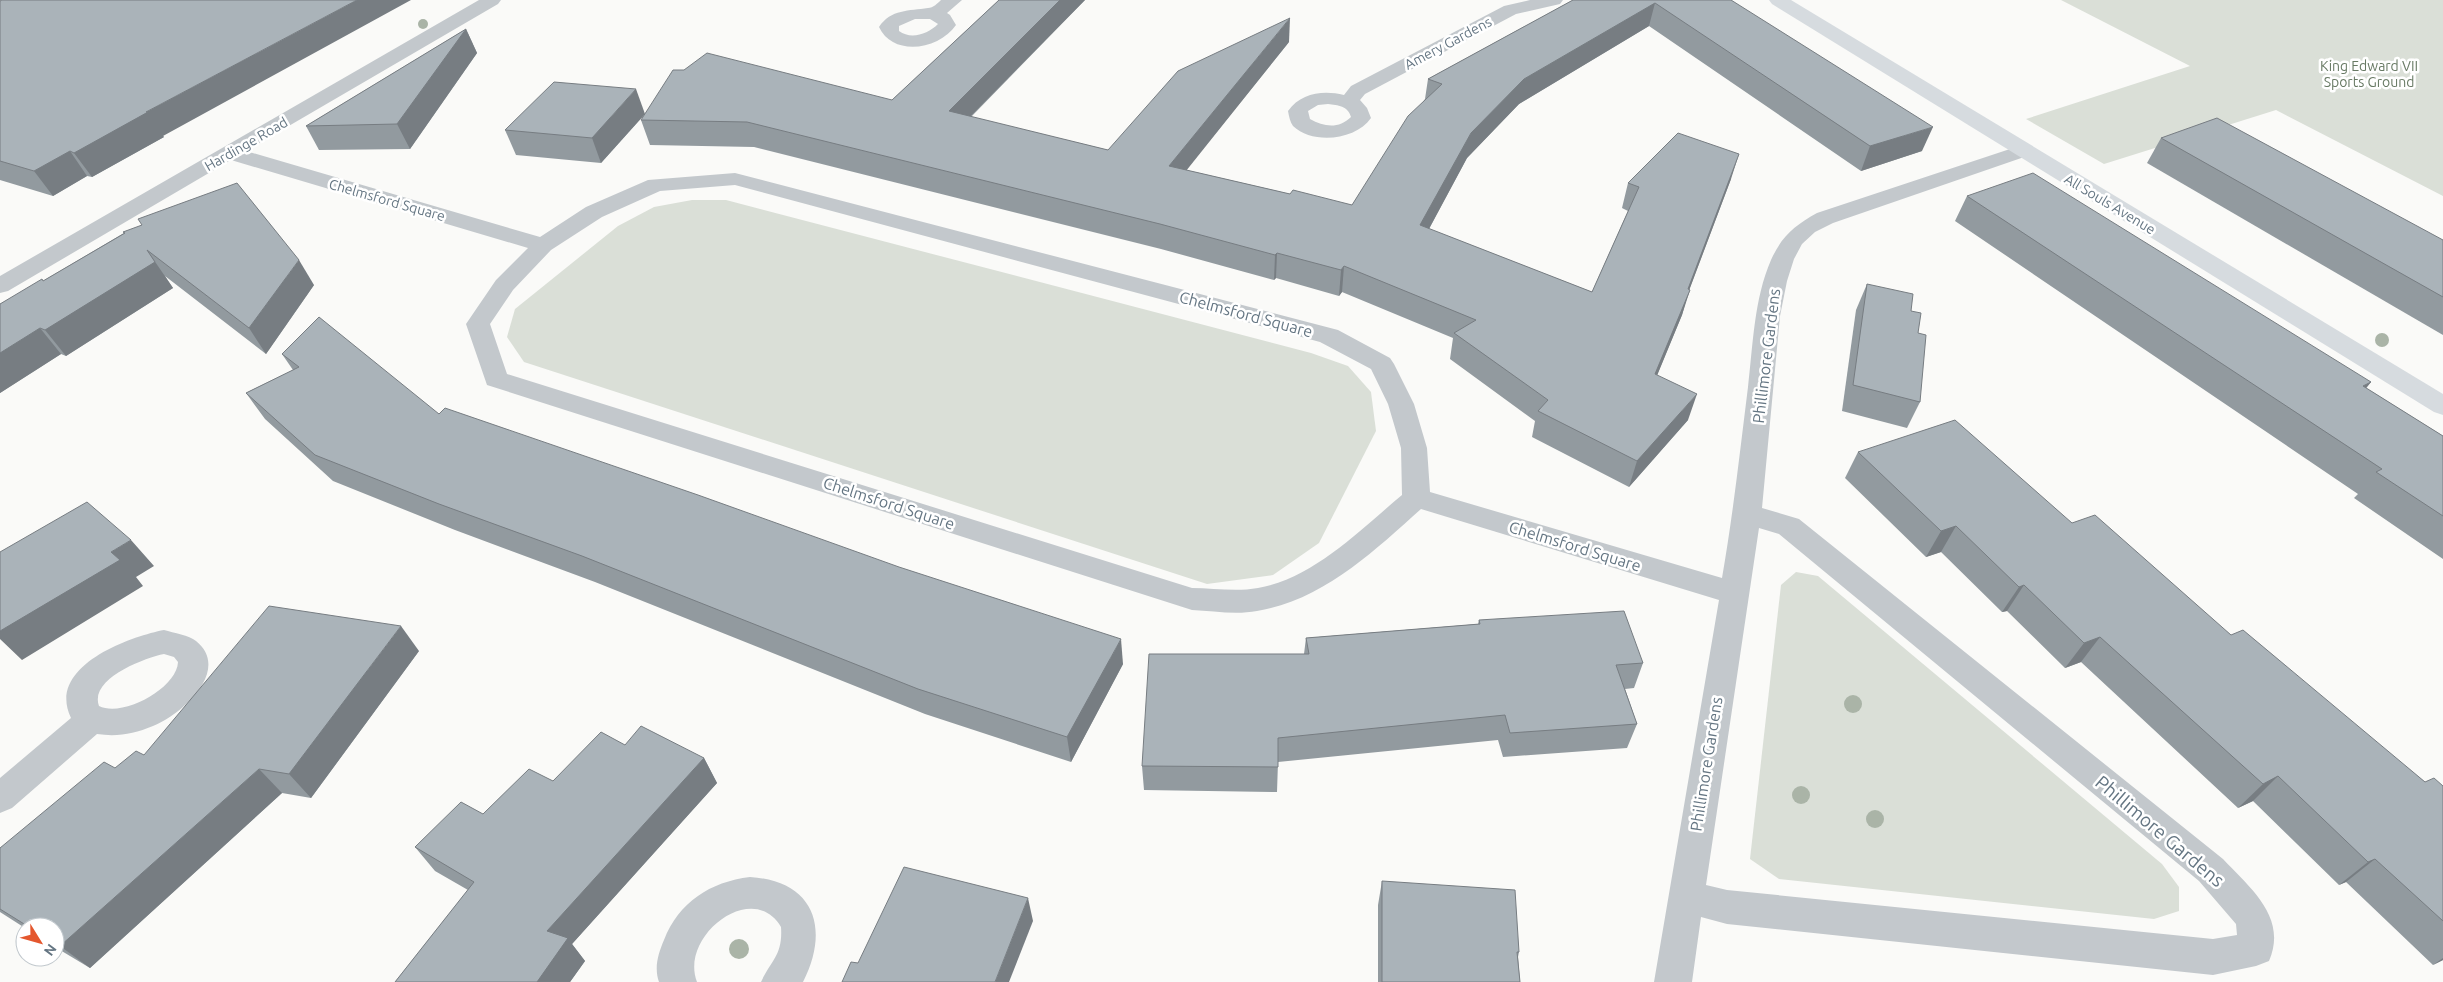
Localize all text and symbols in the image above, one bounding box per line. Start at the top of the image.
street label: Amery Gardens [1402,13,1494,73]
park label: King Edward VII Sports Ground [2320,58,2418,90]
street label: Hardinge Road [202,114,290,174]
street label: All Souls Avenue [2062,171,2158,237]
street label: Chelmsford Square [327,176,447,224]
street label: Phillimore Gardens [1749,287,1783,424]
street label: Chelmsford Square [1177,288,1315,340]
street label: Chelmsford Square [821,473,957,533]
street label: Chelmsford Square [1507,517,1643,575]
street label: Phillimore Gardens [1686,696,1726,832]
street label: Phillimore Gardens [2091,771,2229,891]
north arrow [15,917,65,967]
text: N [41,941,60,959]

